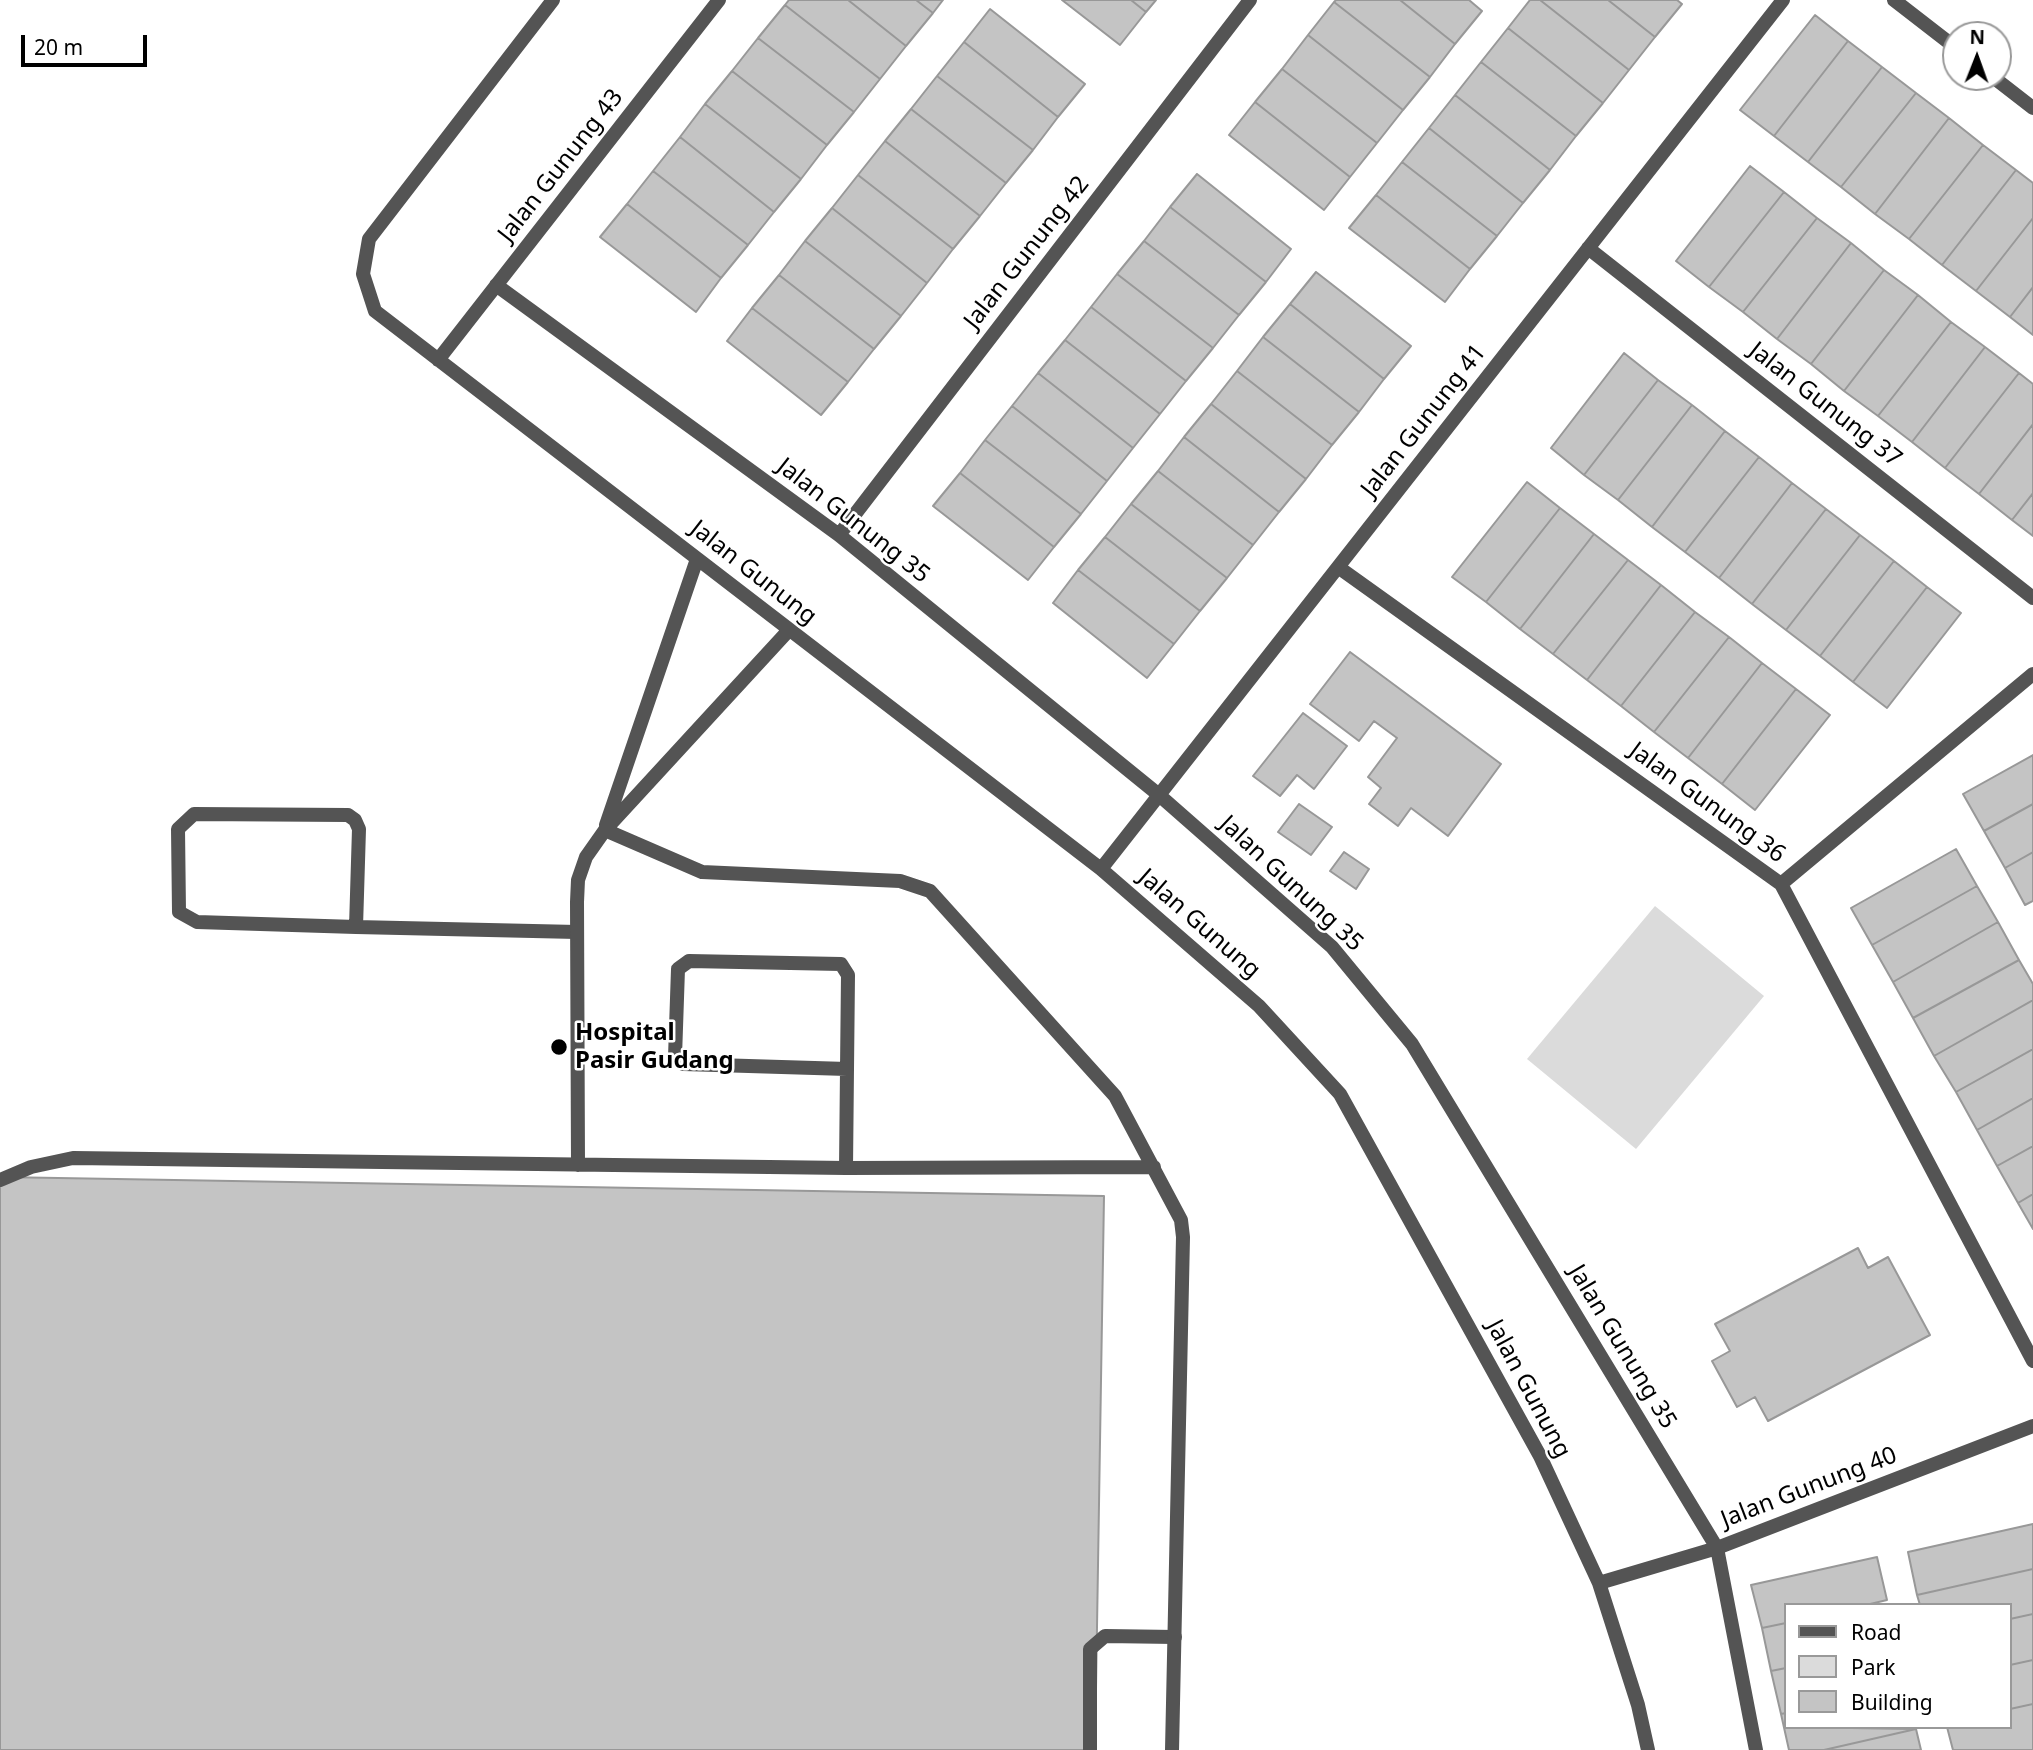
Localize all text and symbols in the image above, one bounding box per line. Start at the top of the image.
scale bar [24,21,150,65]
north arrow [1942,21,2012,91]
text: N [1969,24,1985,50]
text: 20 m [34,33,83,61]
street label: Jalan Gunung 43 [492,84,630,248]
street label: Jalan Gunung 42 [958,171,1096,335]
street label: Jalan Gunung 37 [1743,336,1907,474]
street label: Jalan Gunung 41 [1355,339,1493,503]
street label: Jalan Gunung 35 [771,452,935,590]
street label: Jalan Gunung [684,515,822,631]
street label: Jalan Gunung 36 [1623,737,1791,869]
street label: Jalan Gunung 35 [1213,810,1369,958]
street label: Jalan Gunung [1132,863,1266,985]
place label: Hospital Pasir Gudang [575,1019,734,1075]
marker: Hospital Pasir Gudang [549,1037,569,1057]
street label: Jalan Gunung 35 [1562,1260,1682,1434]
street label: Jalan Gunung [1480,1315,1576,1463]
street label: Jalan Gunung 40 [1717,1441,1901,1535]
legend [1784,1603,2012,1729]
text: Road [1851,1618,1901,1646]
text: Park [1851,1653,1895,1681]
text: Building [1851,1688,1933,1716]

